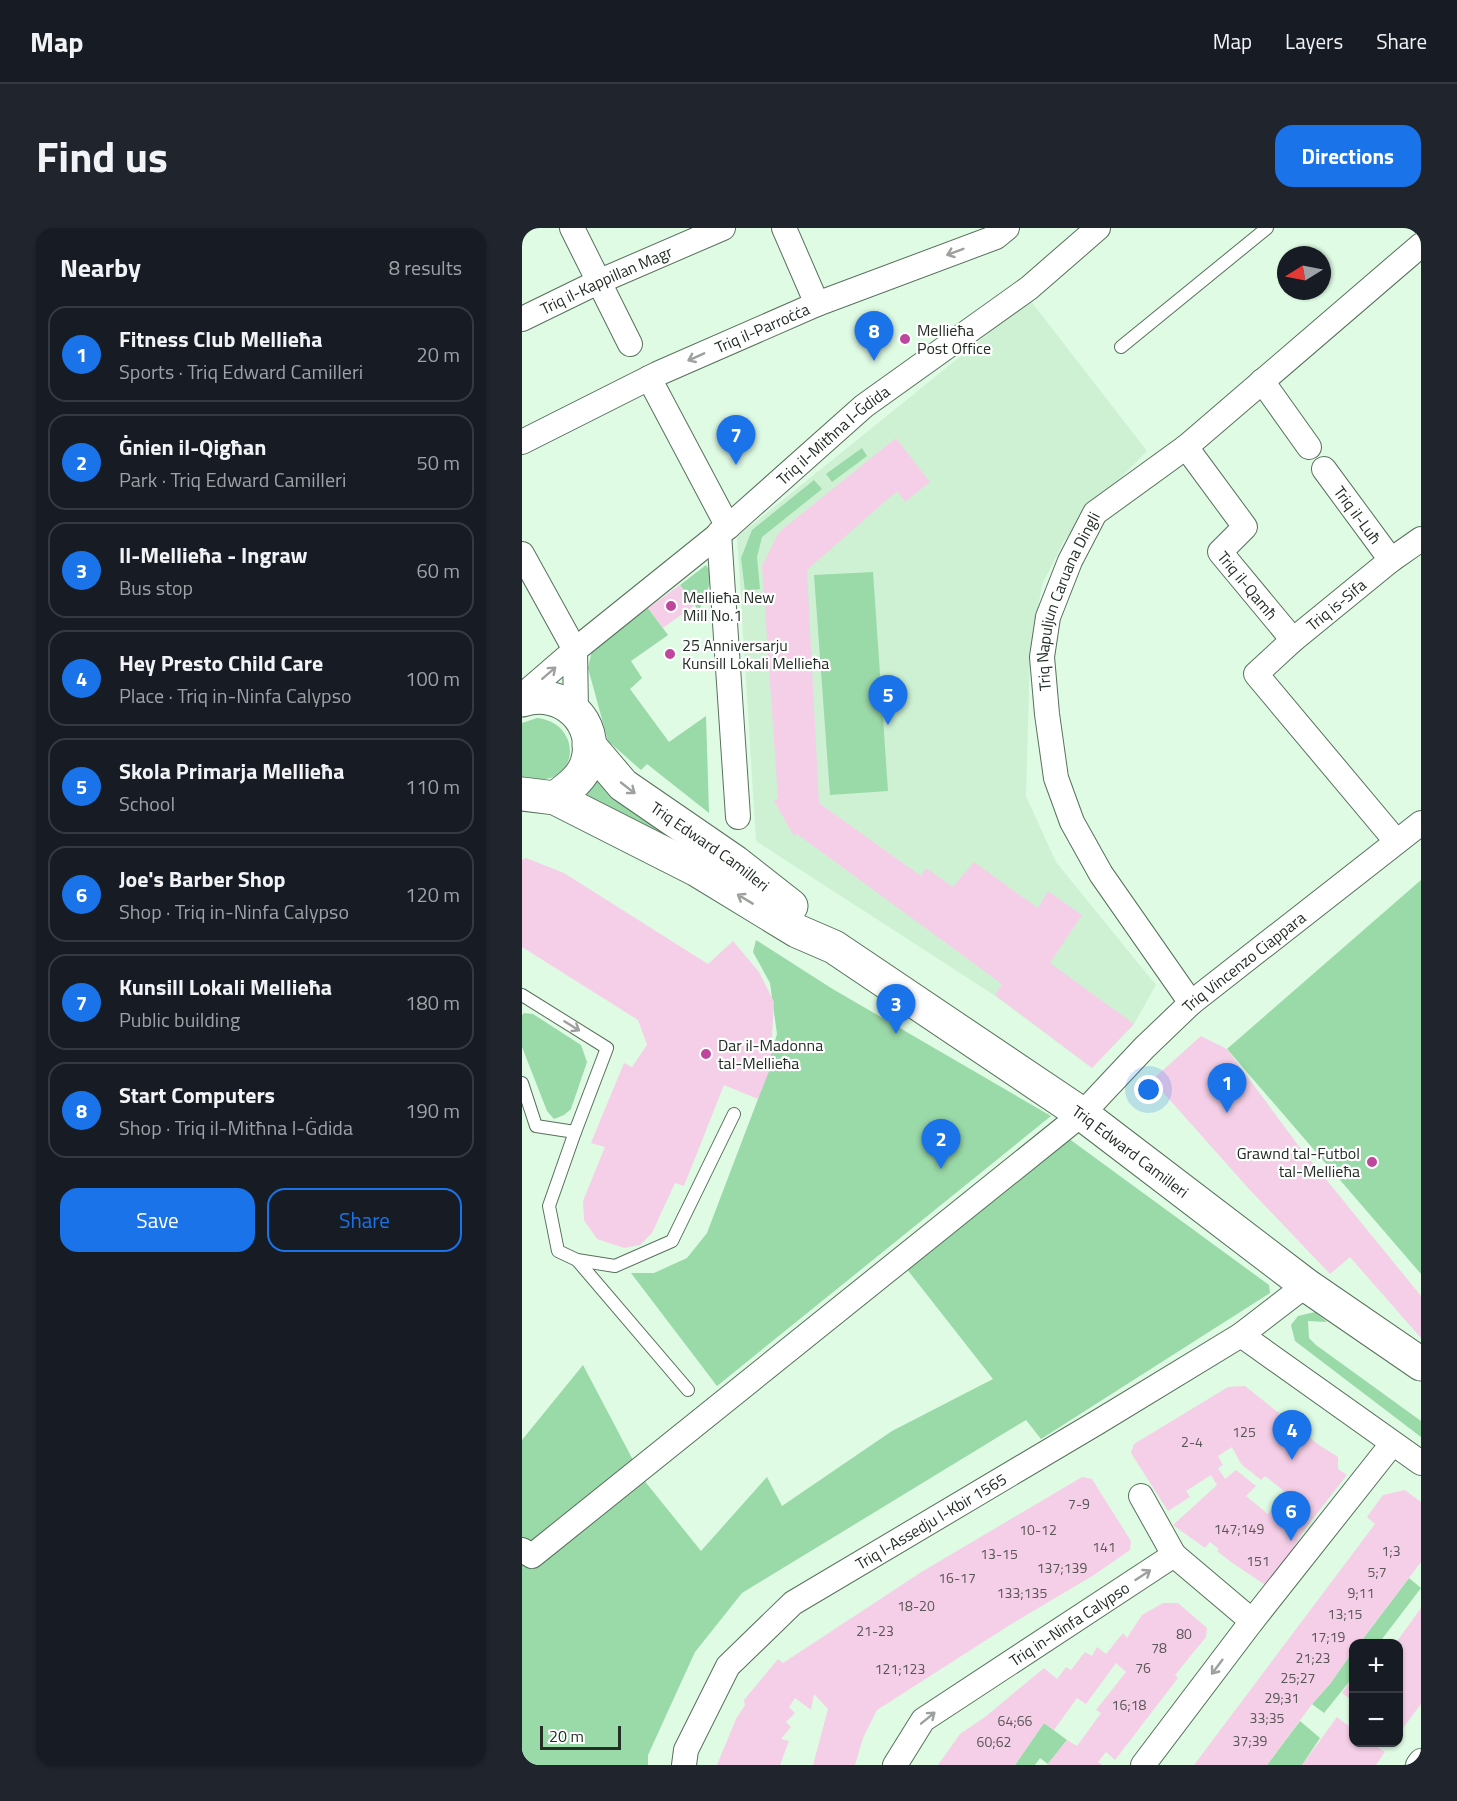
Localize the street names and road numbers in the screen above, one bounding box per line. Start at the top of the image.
street label: Triq il-Kappillan Magr [536,239,676,320]
street label: Triq il-Parroċċa [711,297,813,359]
street label: Triq il-Mitħna l-Ġdida [771,379,894,491]
street label: Triq il-Luħ [1328,481,1387,549]
street label: Triq Napuljun Caruana Dingli [1030,507,1106,692]
street label: Triq il-Qamħ [1212,546,1283,625]
street label: Triq is-Sifa [1301,573,1371,636]
street label: Triq Edward Camilleri [646,796,775,897]
street label: Triq Vincenzo Ciappara [1177,906,1311,1017]
street label: Triq Edward Camilleri [1068,1099,1194,1203]
street label: Triq l-Assedju l-Kbir 1565 [851,1467,1011,1575]
street label: Triq in-Ninfa Calypso [1004,1576,1134,1672]

